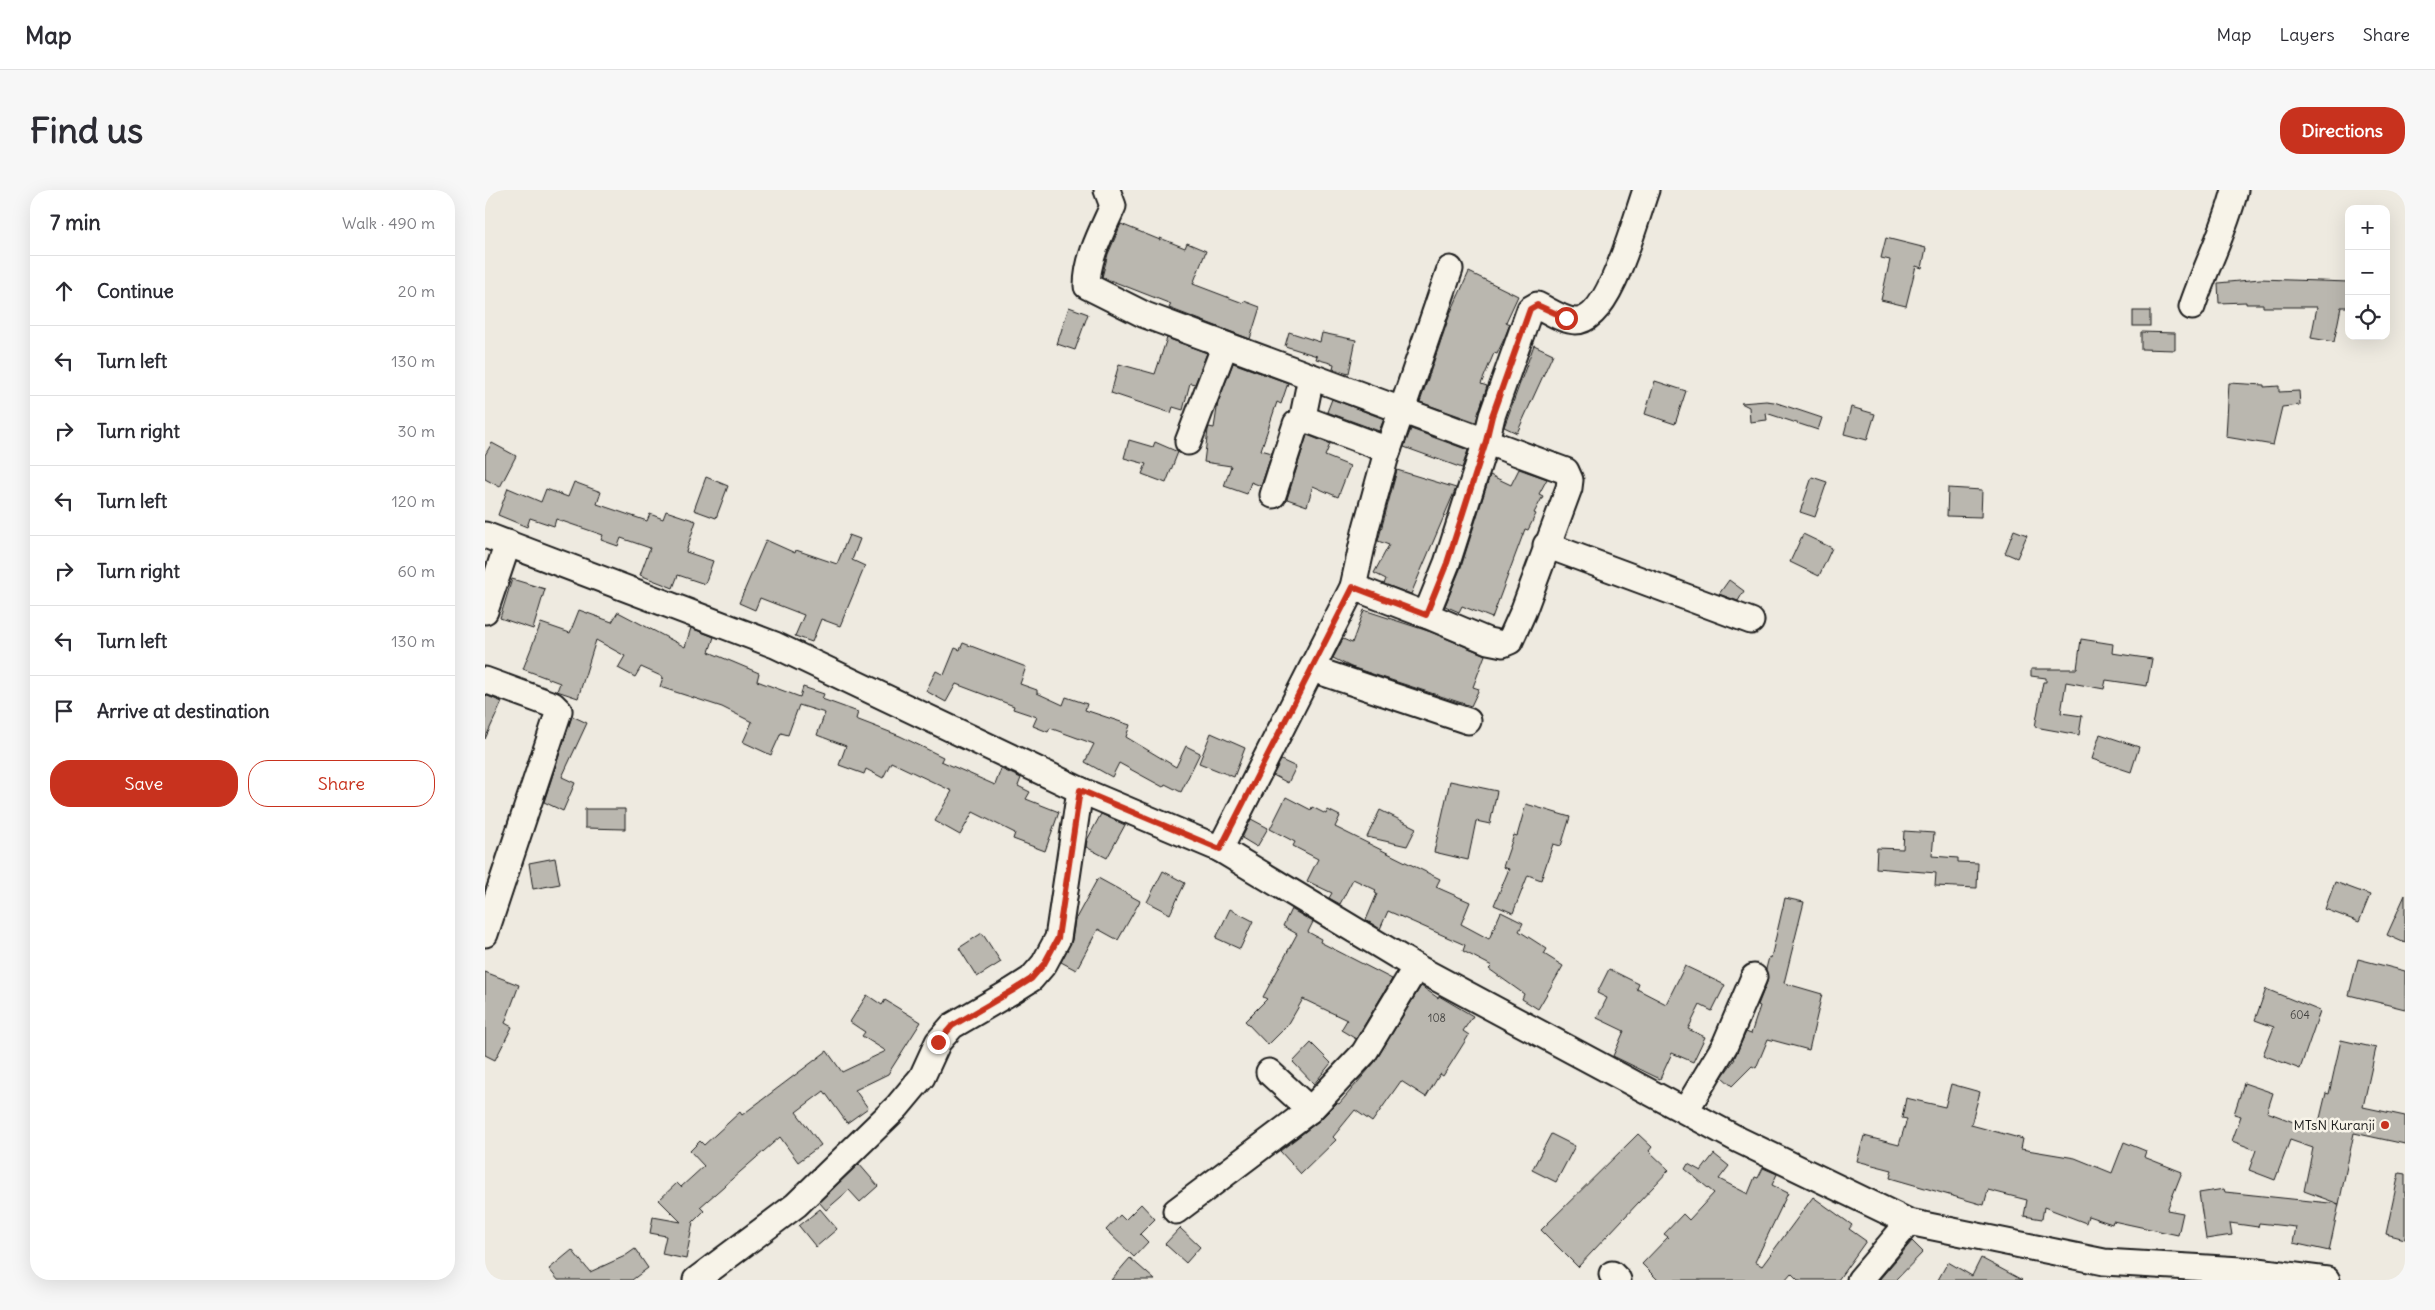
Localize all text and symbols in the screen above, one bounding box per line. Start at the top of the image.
text: Map [25,20,72,50]
text: Map [2216,23,2251,46]
text: Layers [2279,23,2335,46]
text: Share [2363,23,2410,46]
button: Directions [2280,107,2405,154]
text: Find us [30,108,143,152]
map controls [2345,205,2390,340]
button: + [2345,205,2390,250]
text: 7 min [50,209,101,236]
text: Walk · 490 m [342,213,435,233]
button: − [2345,250,2390,295]
icon: ahead [50,277,78,305]
text: Continue [97,279,174,303]
text: 20 m [398,281,435,301]
button: locate [2345,295,2390,340]
route start [1555,307,1578,330]
icon: left [50,347,78,375]
text: Turn left [97,349,167,373]
text: 130 m [391,351,435,371]
icon: right [50,417,78,445]
text: Turn right [97,419,180,443]
text: 30 m [398,421,435,441]
icon: left [50,487,78,515]
text: Turn left [97,489,167,513]
text: 120 m [392,491,435,511]
icon: right [50,557,78,585]
text: Turn right [97,559,180,583]
text: 60 m [397,561,435,581]
icon: left [50,627,78,655]
text: Turn left [97,629,167,653]
text: 130 m [391,631,435,651]
icon: arrive [50,697,78,725]
text: Arrive at destination [97,699,270,723]
button: Save [50,760,238,807]
button: Share [248,760,435,807]
house number: 604 [2290,1008,2310,1022]
house number: 108 [1428,1011,1446,1025]
route end [927,1031,950,1054]
place label: MTsN Kuranji [2293,1116,2375,1134]
marker: MTsN Kuranji [2379,1119,2391,1131]

